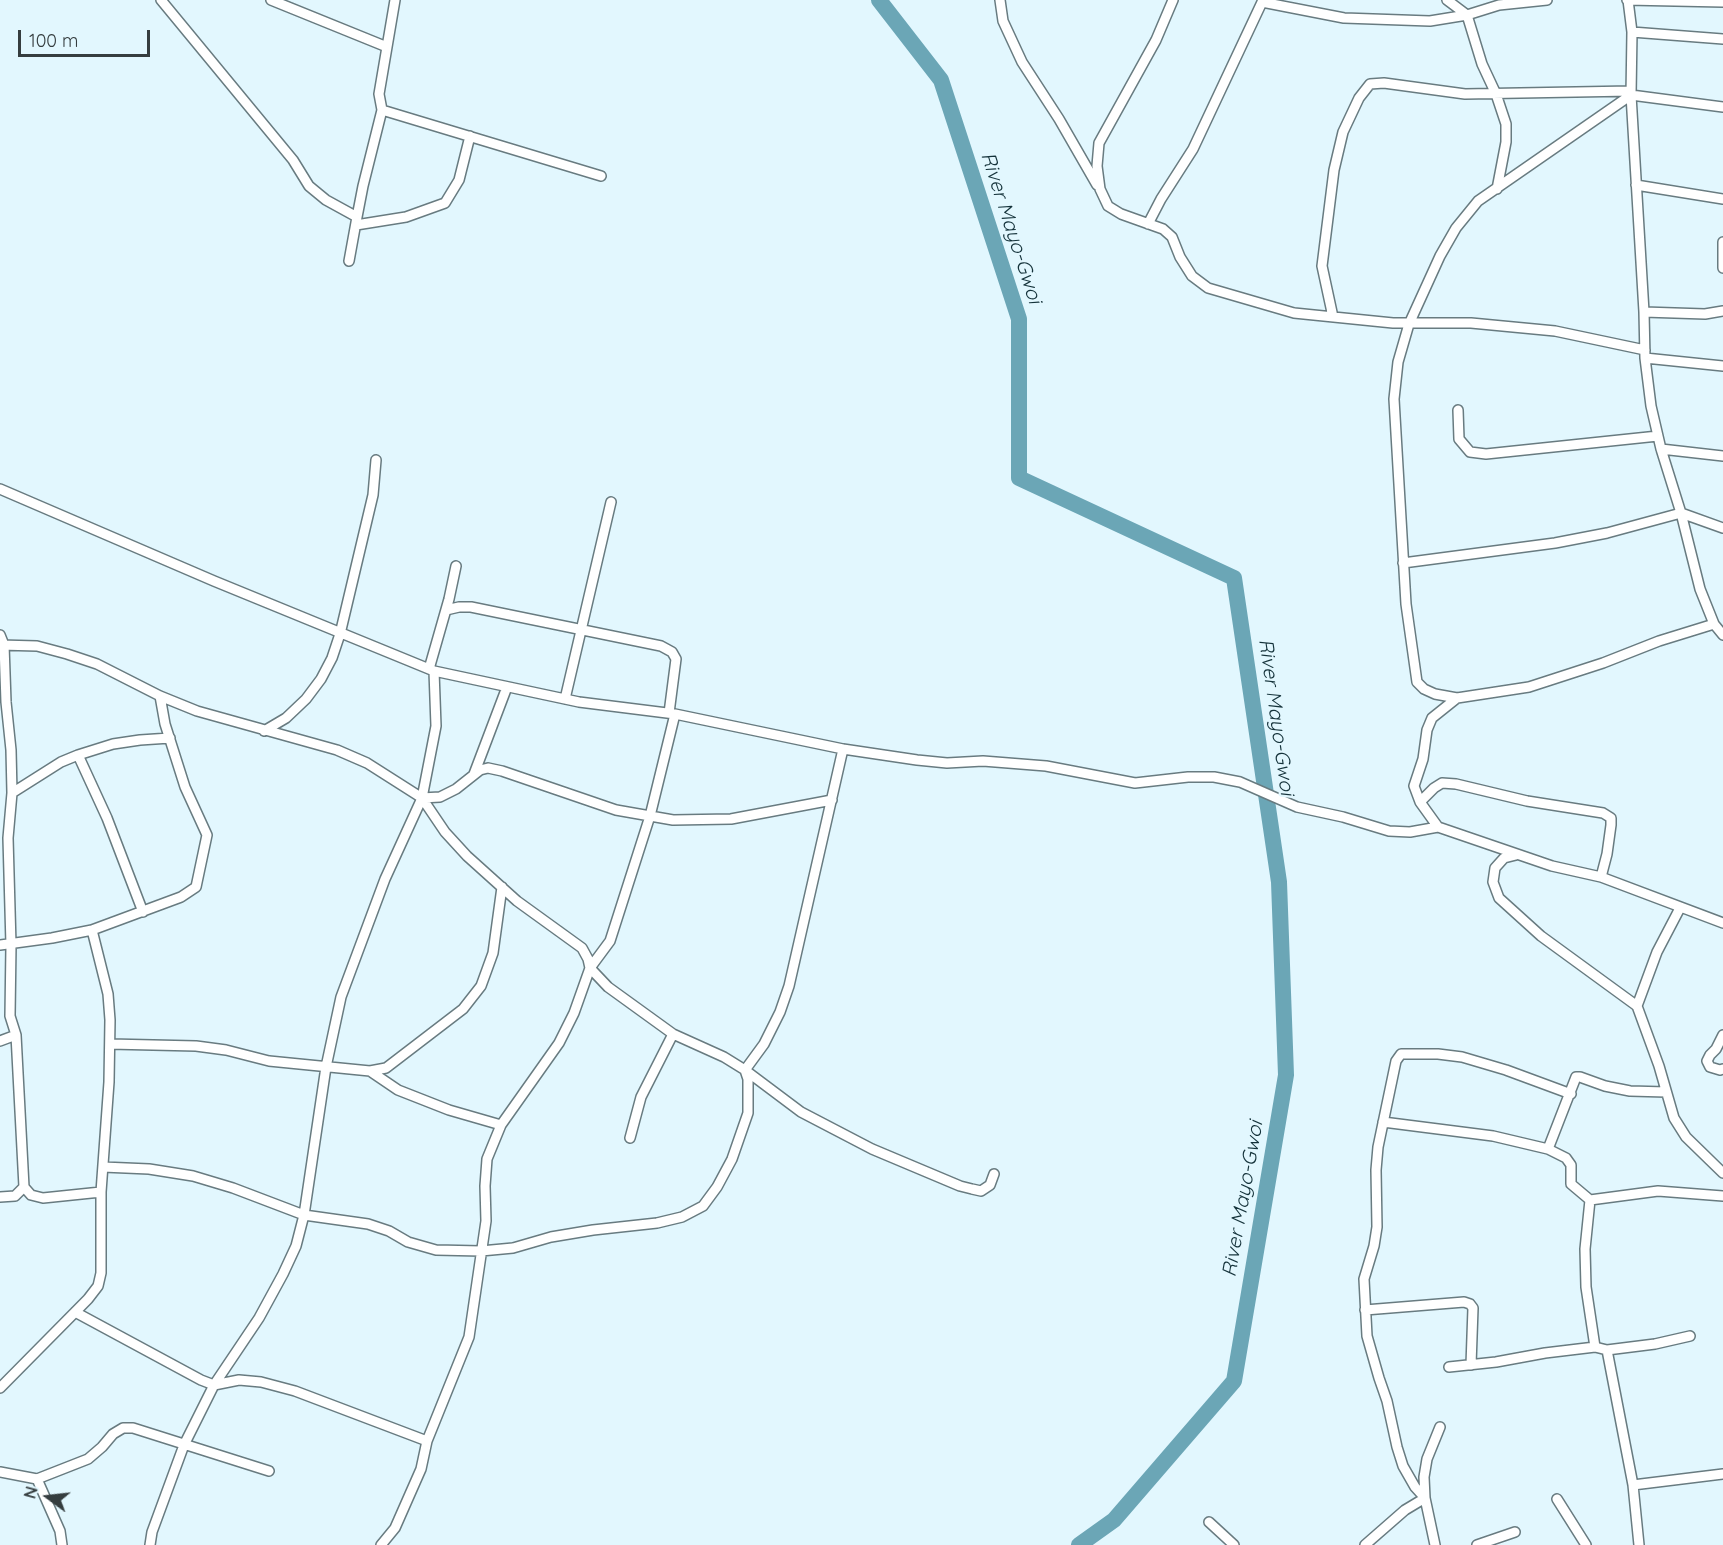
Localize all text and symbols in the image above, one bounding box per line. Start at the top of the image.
scale bar [21,18,153,56]
text: 100 m [29,29,78,52]
water label: River Mayo-Gwoi [975,149,1047,307]
water label: River Mayo-Gwoi [1253,637,1299,797]
water label: River Mayo-Gwoi [1217,1119,1269,1279]
north arrow [18,1467,78,1527]
text: N [19,1484,42,1501]

